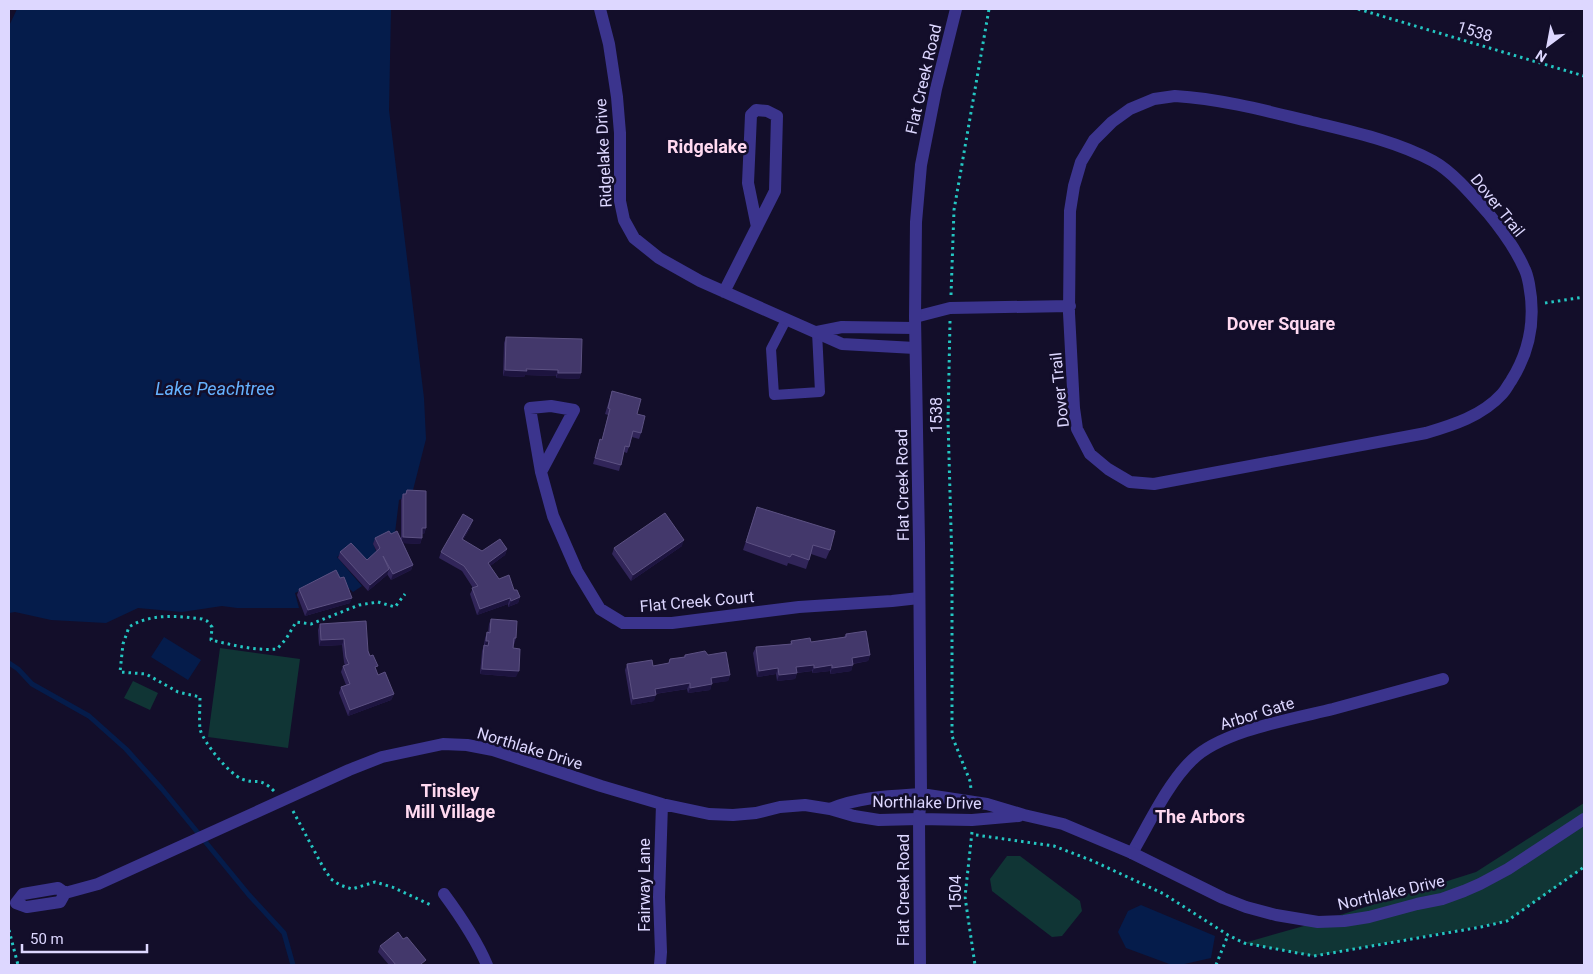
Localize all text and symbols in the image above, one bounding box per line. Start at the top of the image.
street label: 1538 [1455,17,1495,46]
north arrow [1523,20,1573,70]
street label: Flat Creek Road [902,22,945,136]
text: N [1533,47,1550,65]
street label: Ridgelake Drive [591,98,616,208]
district label: Ridgelake [667,136,747,157]
street label: Dover Trail [1467,170,1529,241]
district label: Dover Square [1227,313,1336,334]
street label: Dover Trail [1046,352,1073,428]
water label: Lake Peachtree [155,378,275,399]
street label: 1538 [927,397,946,433]
street label: Flat Creek Road [892,429,913,541]
street label: Flat Creek Court [639,587,755,616]
street label: Arbor Gate [1218,693,1297,734]
street label: Northlake Drive [475,723,585,774]
district label: Tinsley Mill Village [405,780,495,822]
street label: Northlake Drive [872,792,982,813]
district label: The Arbors [1155,806,1245,827]
street label: Flat Creek Road [894,834,913,946]
street label: Fairway Lane [635,838,654,932]
street label: Northlake Drive [1336,871,1447,914]
street label: 1504 [946,875,965,911]
scale bar [22,922,148,954]
text: 50 m [30,930,64,948]

